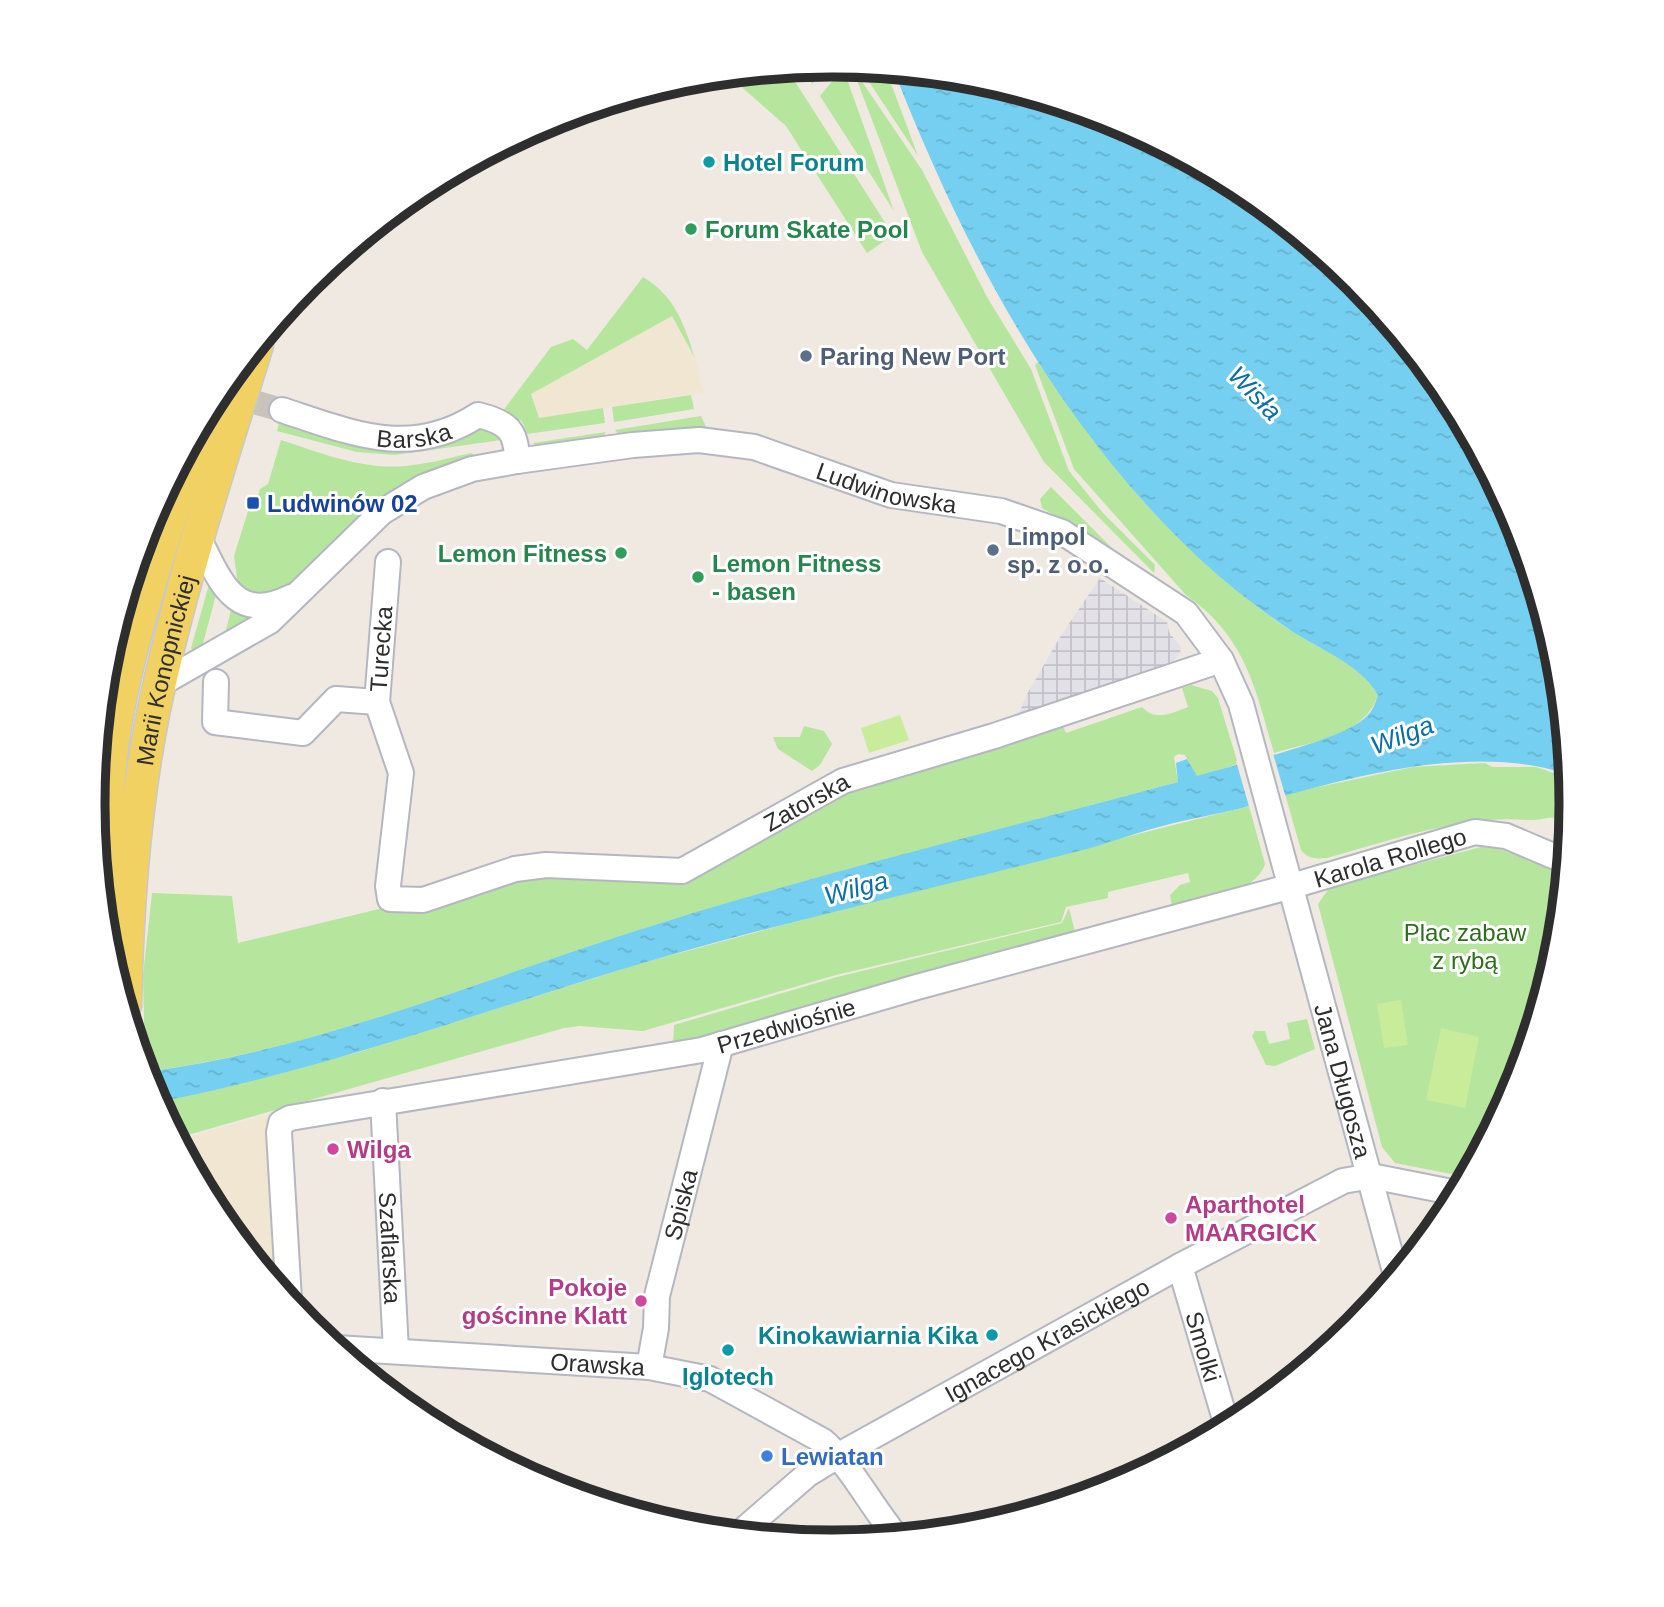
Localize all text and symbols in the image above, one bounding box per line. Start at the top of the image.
place label: Hotel Forum [723,149,864,176]
marker: Hotel Forum [701,154,717,170]
place label: Forum Skate Pool [705,216,909,243]
marker: Forum Skate Pool [683,221,699,237]
place label: Paring New Port [820,343,1005,370]
marker: Paring New Port [798,348,814,364]
water label: Wisła [1222,360,1288,426]
street label: Barska [375,417,455,452]
street label: Ludwinowska [813,456,959,518]
place label: Ludwinów 02 [267,490,418,517]
marker: Ludwinów 02 [245,495,261,511]
place label: Limpol sp. z o.o. [1007,523,1110,578]
place label: Lemon Fitness [438,540,607,567]
marker: Limpol sp. z o.o. [985,542,1001,558]
marker: Lemon Fitness [613,545,629,561]
place label: Lemon Fitness - basen [712,550,881,605]
marker: Lemon Fitness - basen [690,569,706,585]
street label: Marii Konopnickiej [131,572,200,768]
street label: Turecka [365,605,398,693]
water label: Wilga [1366,709,1438,761]
street label: Zatorska [759,767,854,836]
street label: Karola Rollego [1311,822,1469,892]
water label: Wilga [821,865,891,911]
park label: Plac zabaw z rybą [1404,919,1527,974]
street label: Przedwiośnie [714,992,858,1058]
street label: Jana Długosza [1309,1001,1377,1162]
place label: Wilga [347,1136,411,1163]
marker: Wilga [325,1141,341,1157]
street label: Spiska [658,1166,702,1243]
street label: Szaflarska [374,1191,407,1305]
place label: Aparthotel MAARGICK [1185,1191,1318,1246]
marker: Aparthotel MAARGICK [1163,1210,1179,1226]
street label: Ignacego Krasickiego [940,1272,1154,1407]
place label: Pokoje gościnne Klatt [462,1274,627,1329]
marker: Pokoje gościnne Klatt [633,1293,649,1309]
street label: Smolki [1181,1308,1227,1385]
place label: Kinokawiarnia Kika [758,1322,979,1349]
marker: Kinokawiarnia Kika [984,1327,1000,1343]
marker: Iglotech [720,1342,736,1358]
street label: Orawska [549,1348,646,1380]
place label: Iglotech [682,1363,774,1390]
place label: Lewiatan [781,1443,884,1470]
marker: Lewiatan [759,1448,775,1464]

